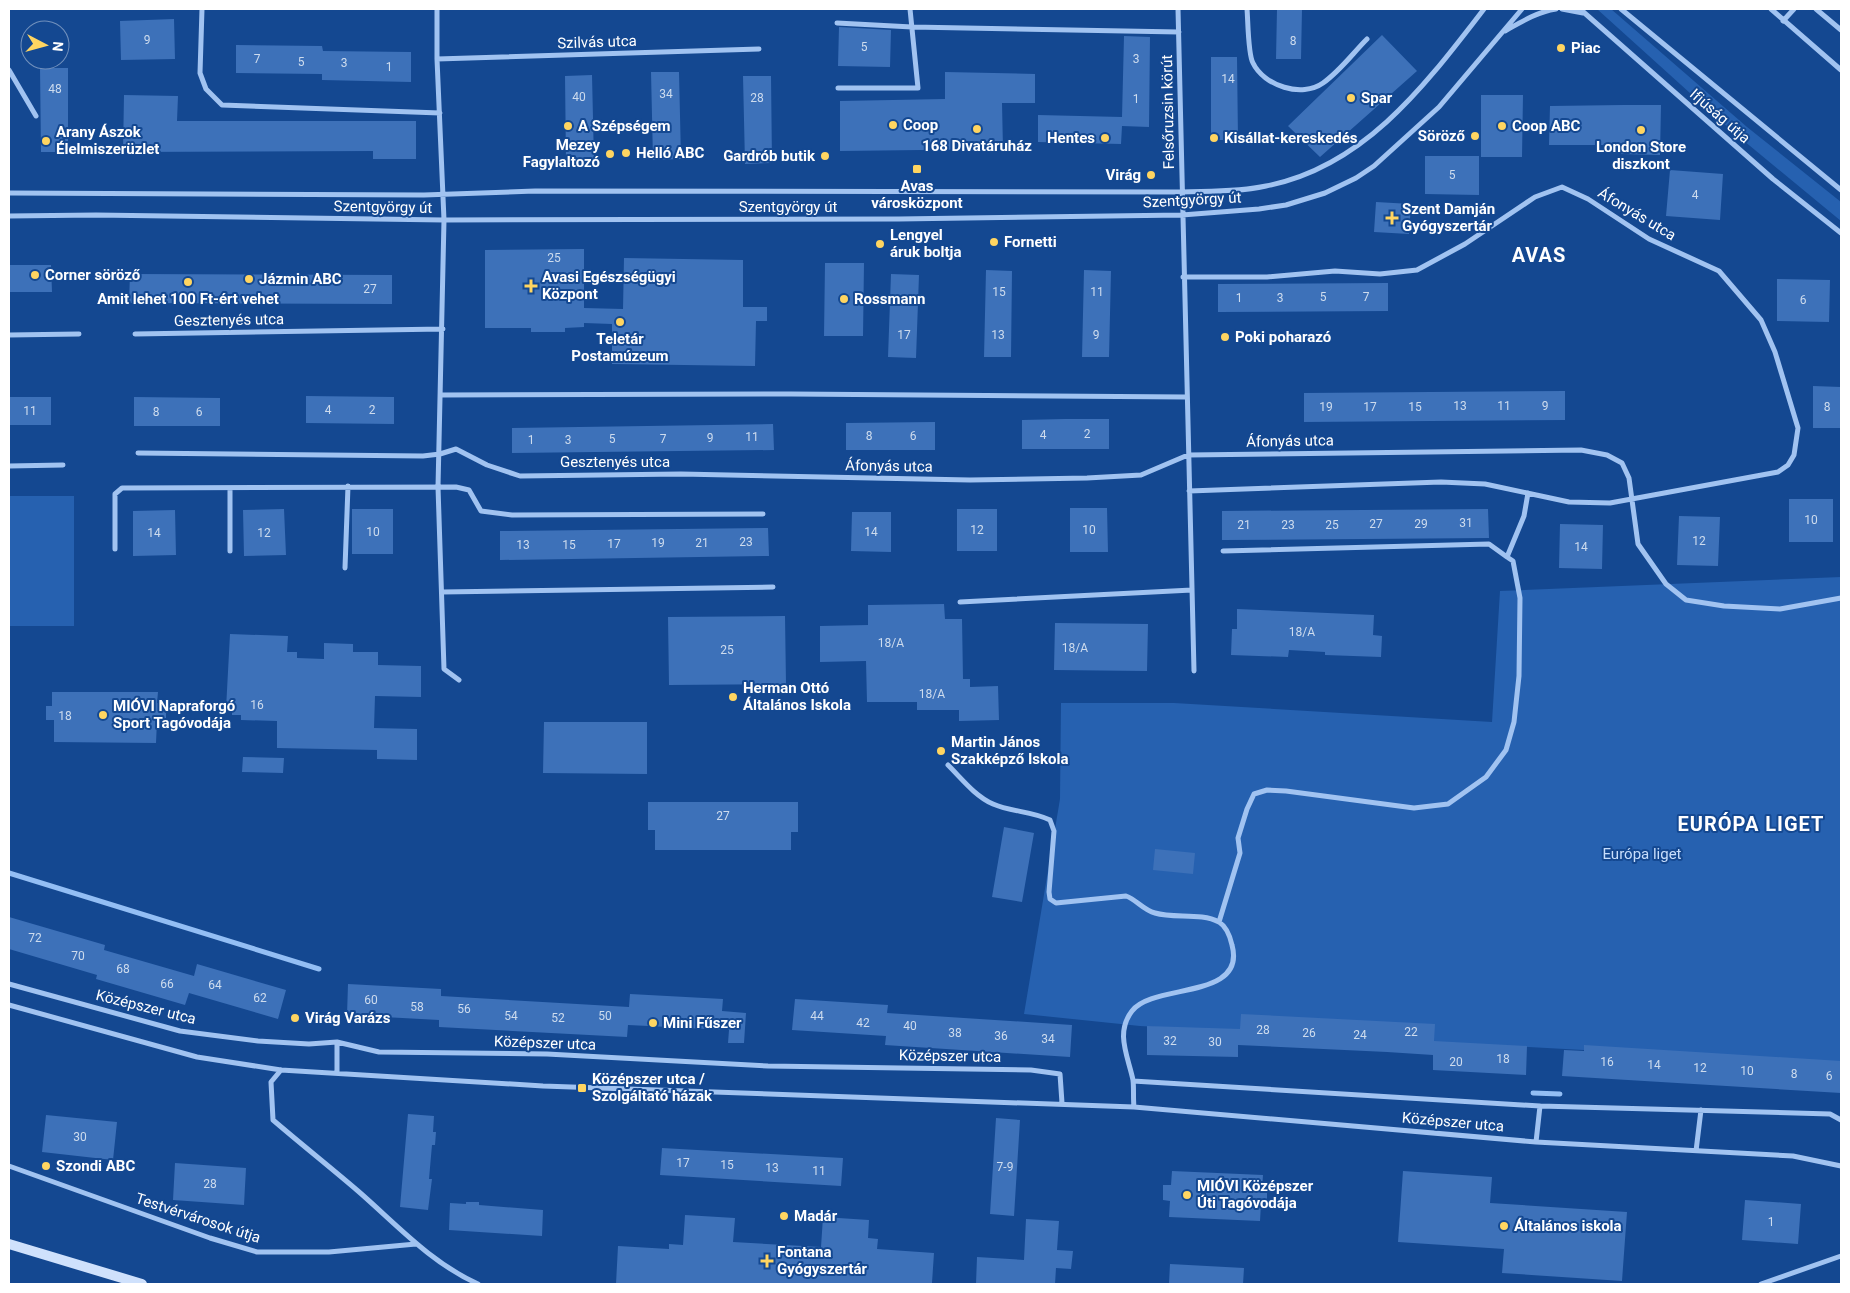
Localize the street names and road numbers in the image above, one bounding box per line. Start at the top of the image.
street label: Szilvás utca [557,32,637,52]
street label: Felsőruzsin körút [1158,54,1178,169]
street label: Ifjúság útja [1686,85,1754,147]
street label: Áfonyás utca [1595,184,1679,244]
street label: Szentgyörgy út [1142,188,1242,212]
street label: Szentgyörgy út [333,197,433,217]
street label: Szentgyörgy út [739,198,837,216]
street label: Gesztenyés utca [174,310,284,330]
street label: Áfonyás utca [1246,431,1334,451]
street label: Gesztenyés utca [560,453,670,471]
street label: Áfonyás utca [845,456,933,476]
street label: Középszer utca [94,986,198,1028]
street label: Középszer utca [494,1032,596,1054]
street label: Középszer utca [899,1046,1001,1066]
street label: Középszer utca [1401,1109,1505,1135]
street label: Testvérvárosok útja [133,1189,263,1247]

